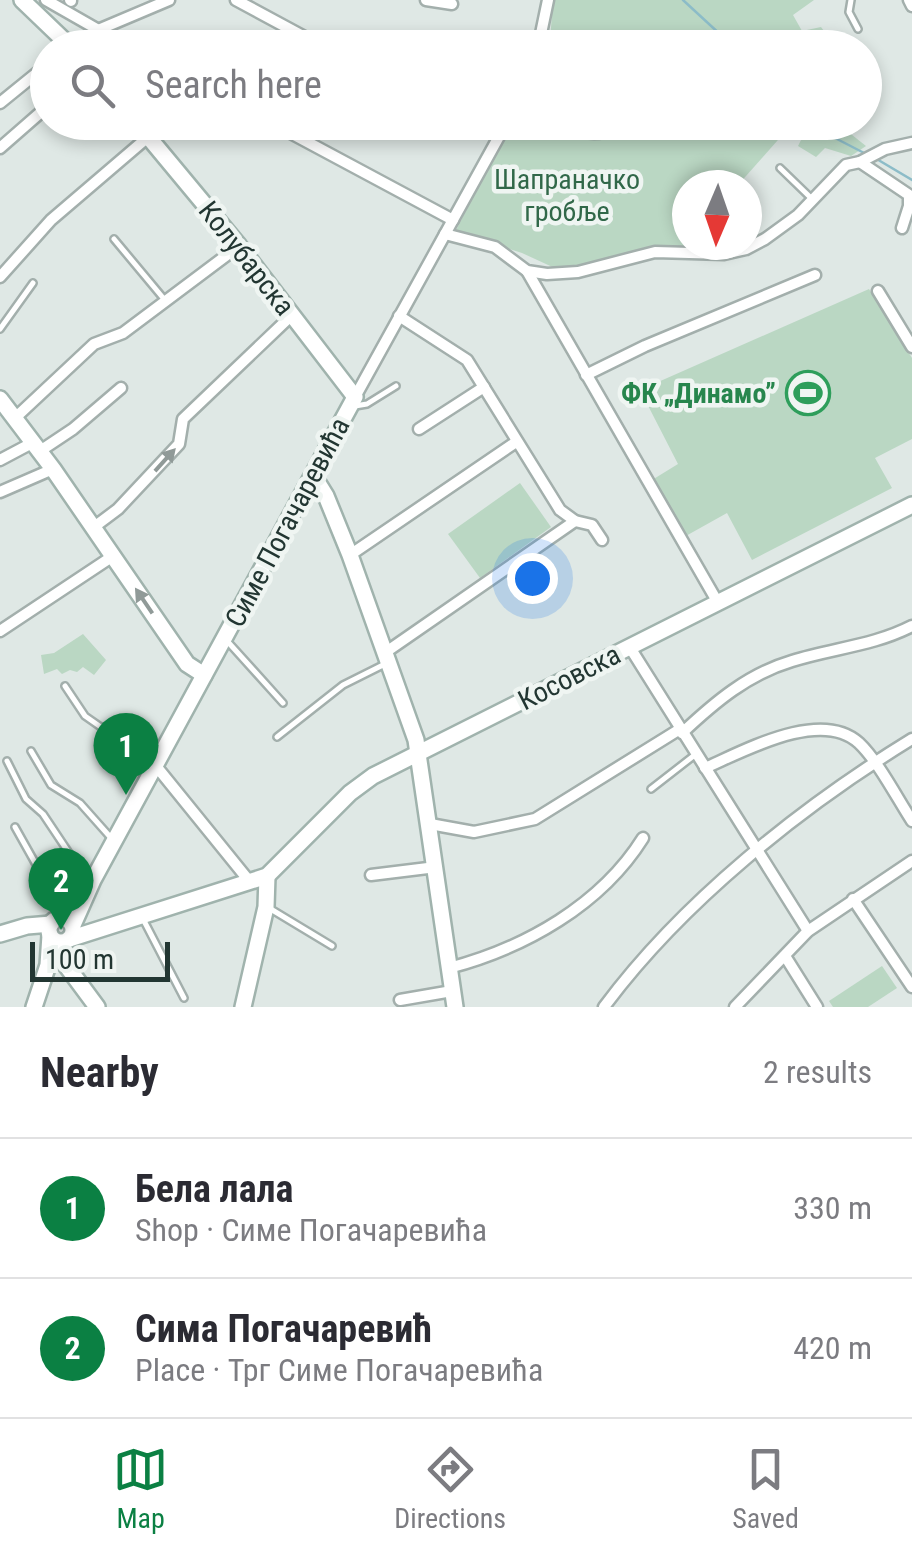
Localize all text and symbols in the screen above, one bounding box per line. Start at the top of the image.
search box [30,30,882,140]
icon: search [65,58,120,113]
text: Search here [145,63,322,107]
park label: Шапраначко гробље [494,163,640,228]
north arrow [672,170,762,260]
street label: Колубарска [192,195,301,322]
sports icon: ФК „Динамо” [785,370,831,416]
place label: ФК „Динамо” [621,377,776,410]
street label: Симе Погачаревића [218,412,357,633]
one-way arrow [153,449,176,473]
your location [507,553,558,604]
one-way arrow [135,587,154,614]
street label: Косовска [513,638,626,717]
pin: 1 [94,712,158,795]
pin: 2 [28,848,94,930]
scale bar [30,937,170,981]
text: 100 m [45,943,114,976]
text: Nearby [40,1048,159,1097]
text: 2 results [763,1053,872,1091]
text: Бела лала [135,1167,293,1211]
text: 1 [64,1189,81,1227]
text: 330 m [793,1189,872,1227]
text: Shop · Симе Погачаревића [135,1211,487,1249]
text: Сима Погачаревић [135,1307,432,1351]
text: 2 [64,1329,81,1367]
text: 420 m [793,1329,872,1367]
text: Place · Трг Симе Погачаревића [135,1351,543,1389]
tab: Map [113,1442,168,1535]
tab: Directions [394,1442,506,1535]
tab: Saved [732,1442,799,1535]

